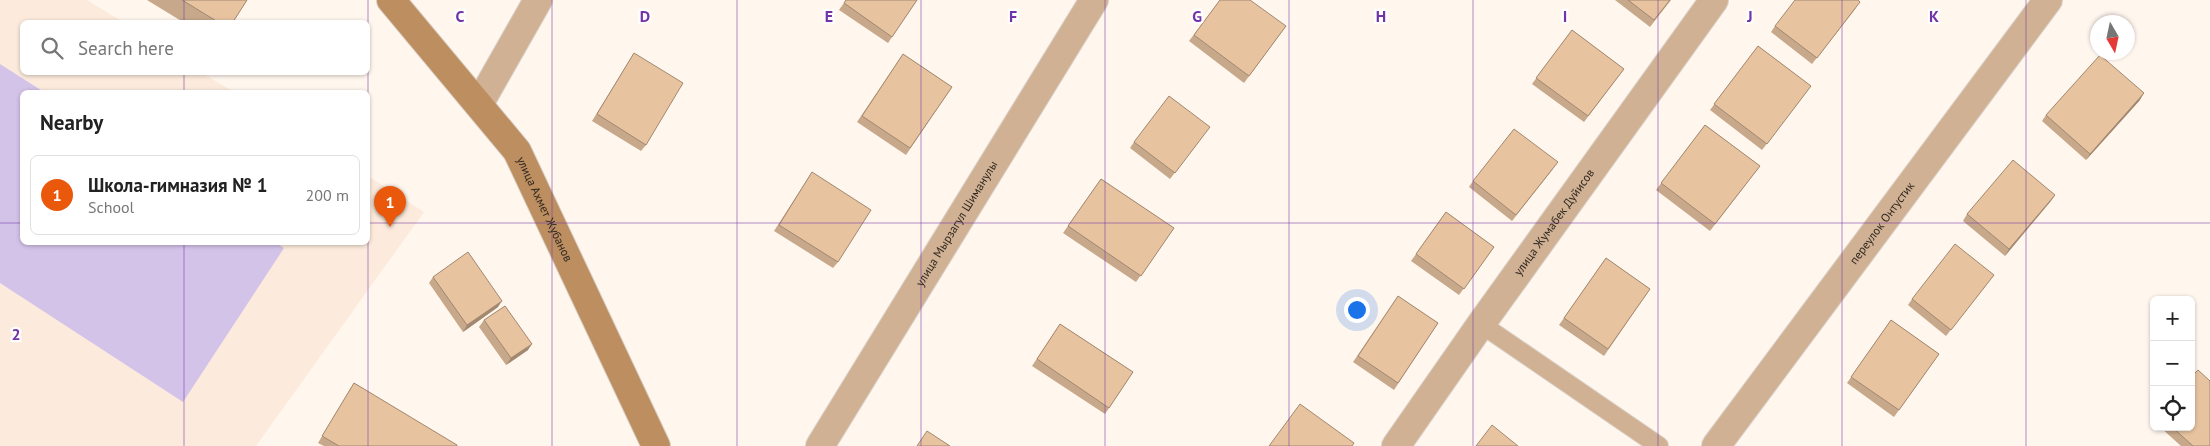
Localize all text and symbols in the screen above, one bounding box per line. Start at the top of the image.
text: C [456,6,465,26]
text: D [640,6,650,26]
text: E [825,6,833,26]
text: F [1009,6,1017,26]
text: G [1192,6,1202,26]
text: H [1376,6,1386,26]
text: I [1563,6,1567,26]
text: J [1746,6,1753,26]
text: K [1929,6,1939,26]
north arrow [2090,15,2135,60]
search box [20,20,370,75]
icon: search [38,34,66,62]
text: Search here [78,36,174,60]
text: Nearby [40,109,103,136]
street label: улица Ахмет Жубанов [514,154,576,264]
street label: улица Мырзагул Шиманулы [912,158,1000,289]
street label: улица Жумабек Дуйисов [1510,166,1597,278]
text: Школа-гимназия № 1 [88,173,267,197]
street label: переулок Онтустик [1846,178,1917,267]
text: 1 [52,185,62,205]
text: 200 m [306,185,349,205]
pin: 1 [374,186,406,227]
text: School [88,197,134,217]
map controls [2150,296,2195,431]
button: + [2150,296,2195,341]
your location [1344,297,1370,323]
text: 2 [11,324,21,344]
button: − [2150,341,2195,386]
button: locate [2150,386,2195,431]

